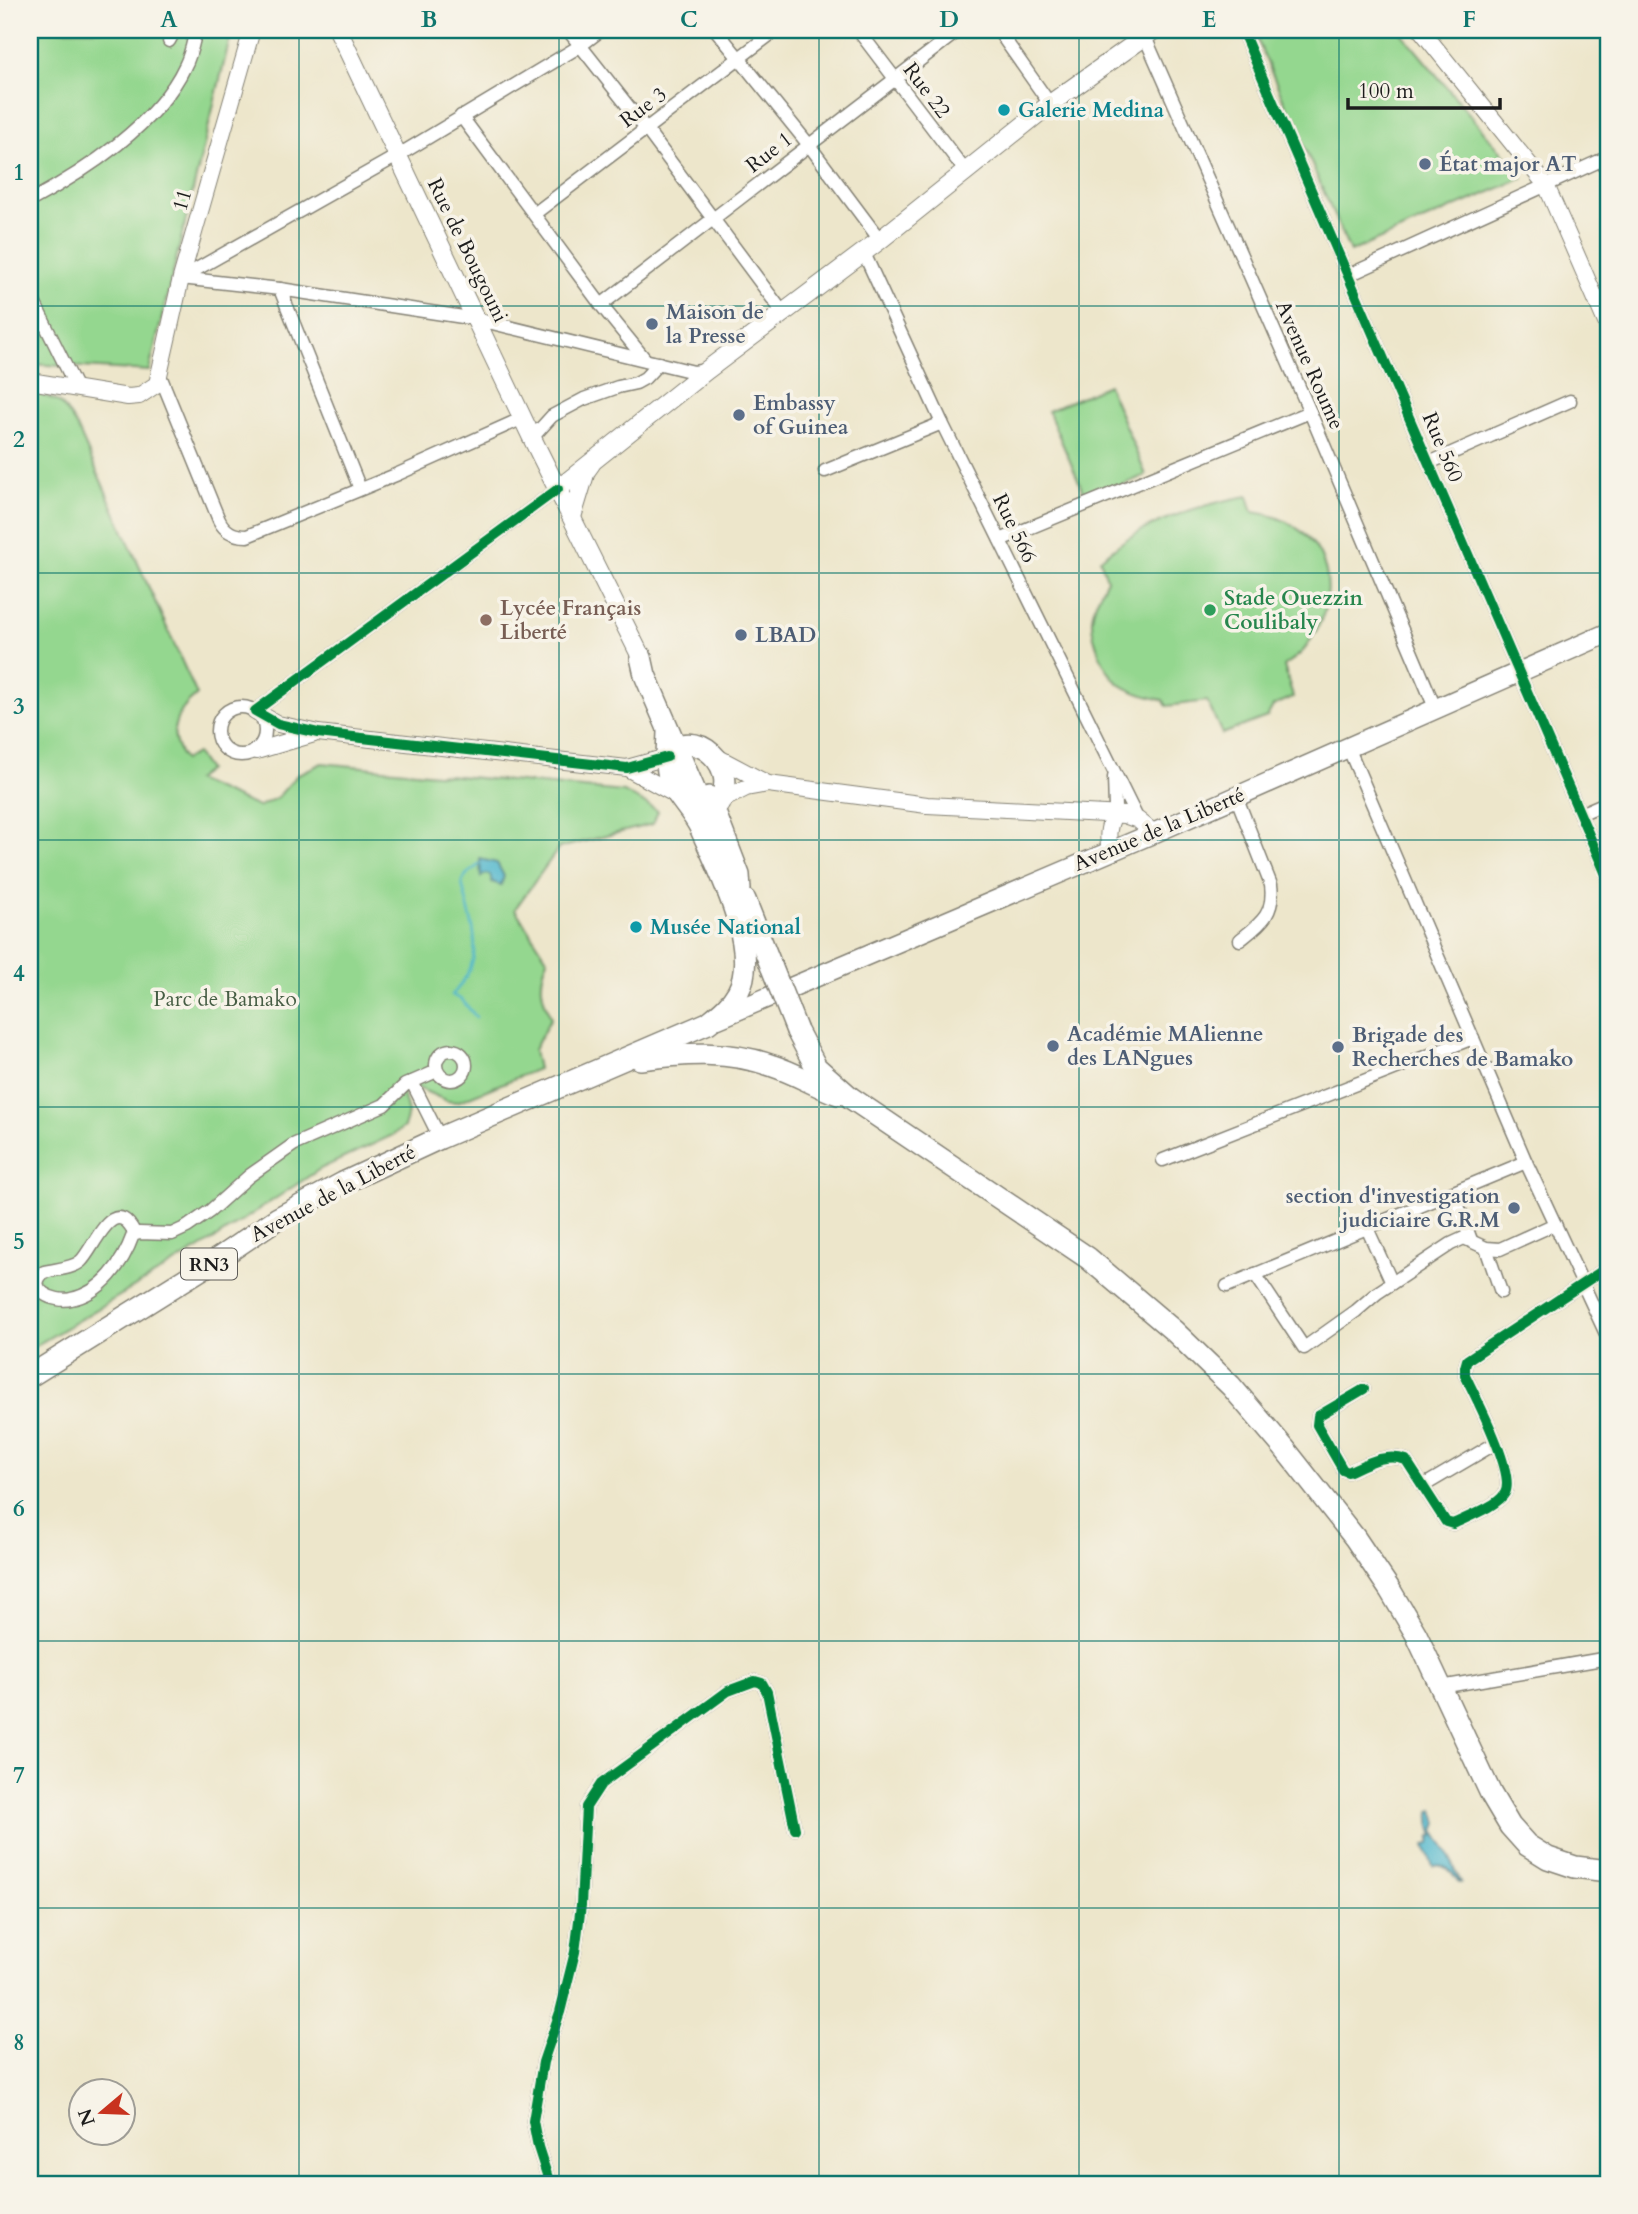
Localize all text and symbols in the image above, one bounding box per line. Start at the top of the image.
text: A [160,4,178,35]
text: B [421,4,437,35]
text: C [680,4,698,35]
text: D [939,4,959,35]
text: E [1202,4,1216,35]
text: F [1462,4,1476,35]
street label: Rue 22 [896,57,957,124]
scale bar [1348,66,1500,110]
text: 100 m [1358,77,1414,106]
street label: Rue 3 [614,80,673,135]
place label: Galerie Medina [1018,96,1165,125]
marker: Galerie Medina [996,102,1012,118]
street label: Rue 1 [740,125,799,180]
place label: État major AT [1439,150,1577,179]
marker: État major AT [1417,156,1433,172]
text: 1 [13,157,25,188]
street label: Rue de Bougouni [420,173,515,327]
street label: 11 [166,186,199,214]
street label: Avenue Roume [1268,296,1351,434]
place label: Maison de la Presse [666,298,764,351]
marker: Maison de la Presse [644,316,660,332]
place label: Embassy of Guinea [753,389,849,442]
marker: Embassy of Guinea [731,407,747,423]
street label: Rue 560 [1415,408,1470,487]
text: 2 [13,424,25,455]
street label: Rue 566 [985,489,1044,568]
place label: Stade Ouezzin Coulibaly [1224,584,1364,637]
place label: Lycée Français Liberté [500,594,641,647]
marker: Stade Ouezzin Coulibaly [1202,602,1218,618]
marker: Lycée Français Liberté [478,612,494,628]
place label: LBAD [755,621,816,650]
marker: LBAD [733,627,749,643]
text: 3 [13,691,25,722]
street label: Avenue de la Liberté [1069,780,1249,879]
place label: Musée National [650,913,801,942]
marker: Musée National [628,919,644,935]
text: 4 [13,958,25,989]
park label: Parc de Bamako [153,985,297,1014]
place label: Académie MAlienne des LANgues [1067,1020,1263,1073]
place label: Brigade des Recherches de Bamako [1352,1021,1573,1074]
marker: Académie MAlienne des LANgues [1045,1038,1061,1054]
marker: Brigade des Recherches de Bamako [1330,1039,1346,1055]
street label: Avenue de la Liberté [245,1138,421,1249]
place label: section d'investigation judiciaire G.R.M [1286,1182,1501,1235]
marker: section d'investigation judiciaire G.R.M [1506,1200,1522,1216]
text: 5 [13,1226,25,1257]
road number: RN3 [181,1248,237,1280]
text: 6 [13,1493,25,1524]
text: 7 [13,1760,25,1791]
text: 8 [13,2027,25,2058]
north arrow [66,2078,136,2148]
text: N [72,2105,102,2129]

